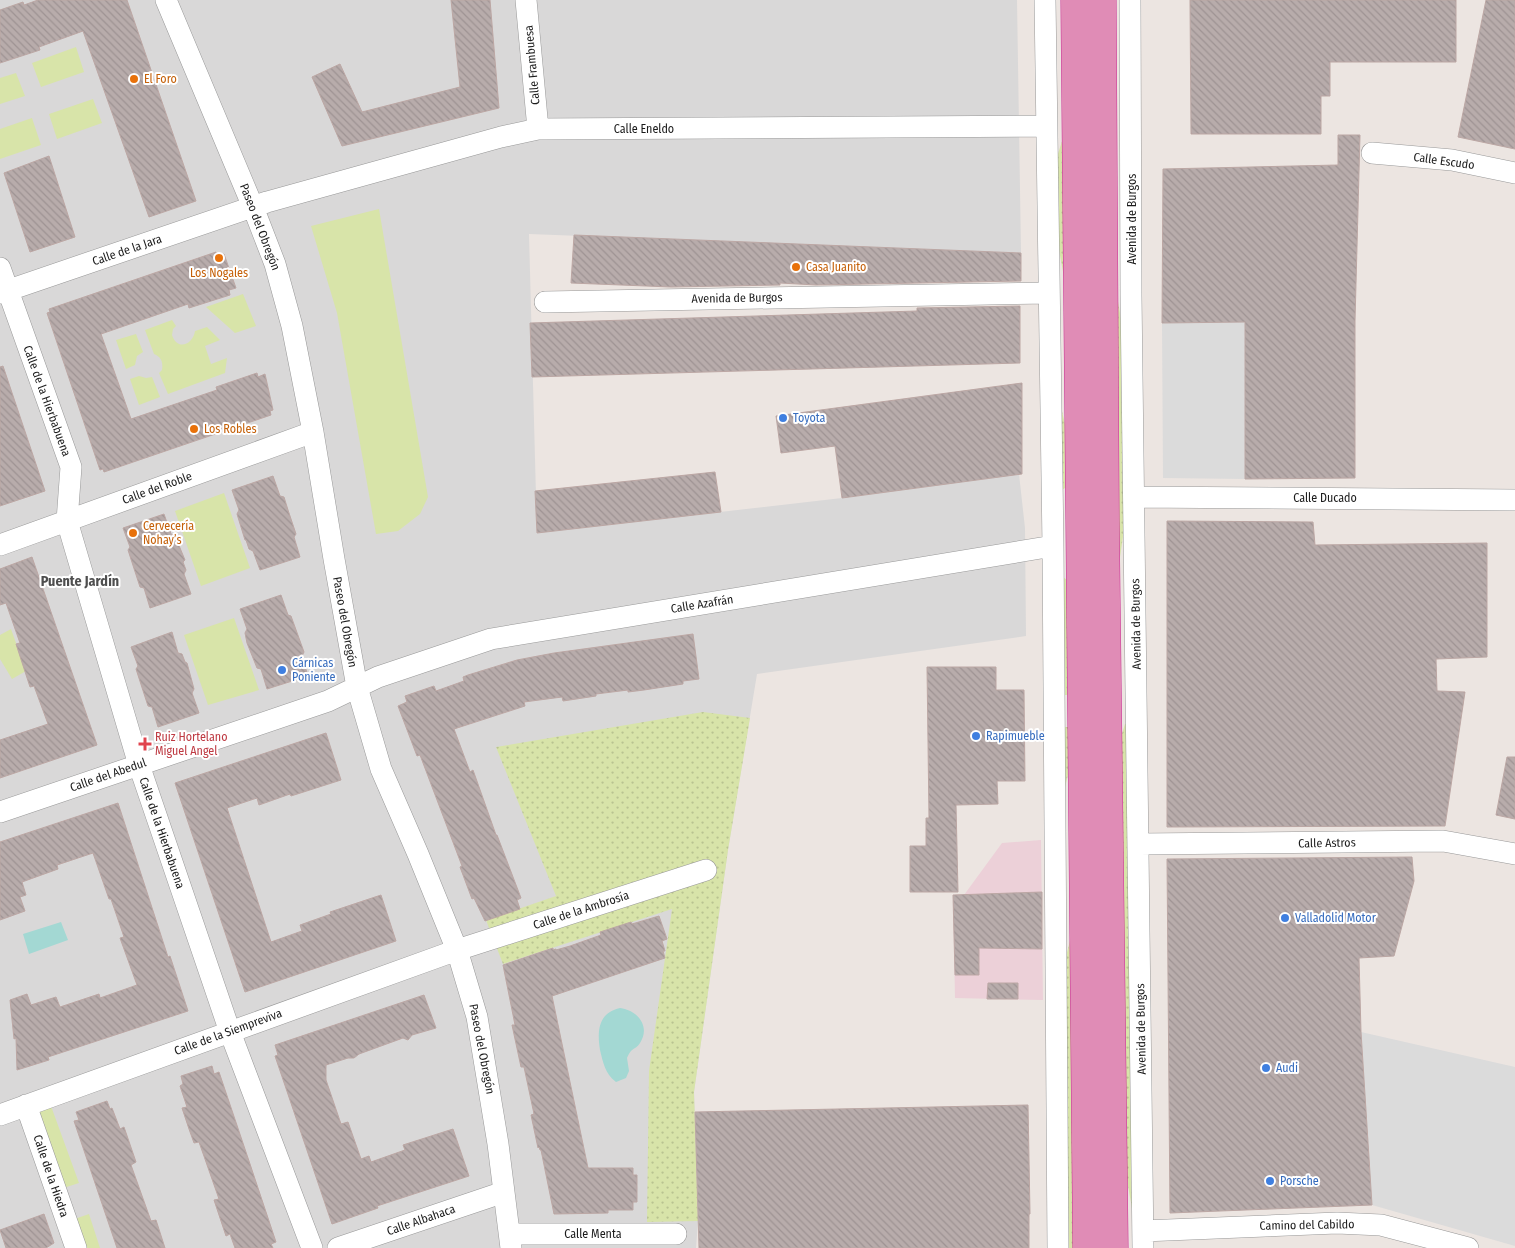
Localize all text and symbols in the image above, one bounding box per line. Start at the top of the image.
street label: Calle Frambuesa [522,24,542,105]
place label: El Foro [144,72,177,86]
marker: El Foro [128,73,140,85]
street label: Calle Eneldo [614,122,674,136]
street label: Calle Escudo [1413,150,1475,172]
street label: Avenida de Burgos [1125,174,1139,264]
street label: Paseo del Obregón [237,182,283,272]
street label: Calle de la Jara [90,232,164,268]
marker: Los Nogales [213,252,225,264]
place label: Casa Juanito [806,260,866,274]
marker: Casa Juanito [790,261,802,273]
place label: Los Nogales [190,266,248,280]
street label: Avenida de Burgos [691,290,783,306]
street label: Calle de la Hierbabuena [20,344,74,459]
place label: Toyota [793,411,826,425]
marker: Toyota [777,412,789,424]
place label: Los Robles [204,422,257,436]
marker: Los Robles [188,423,200,435]
street label: Calle del Roble [120,469,194,507]
street label: Calle Ducado [1293,491,1357,505]
place label: Cervecería Nohay’s [143,519,194,547]
marker: Cervecería Nohay’s [127,527,139,539]
district label: Puente Jardín [41,573,119,590]
street label: Paseo del Obregón [330,576,360,668]
street label: Avenida de Burgos [1128,578,1144,670]
street label: Calle Azafrán [670,592,734,616]
place label: Cárnicas Poniente [292,656,336,684]
marker: Cárnicas Poniente [276,664,288,676]
place label: Rapimueble [986,729,1045,743]
place label: Ruiz Hortelano Miguel Angel [155,730,227,758]
marker: Rapimueble [970,730,982,742]
marker: Ruiz Hortelano Miguel Angel [139,738,151,750]
street label: Calle del Abedul [68,755,148,795]
street label: Calle de la Hierbabuena [136,775,188,891]
street label: Calle Astros [1298,835,1356,851]
street label: Calle de la Ambrosía [531,888,631,932]
place label: Valladolid Motor [1295,911,1377,925]
marker: Valladolid Motor [1279,912,1291,924]
street label: Avenida de Burgos [1133,983,1149,1075]
street label: Paseo del Obregón [466,1003,498,1095]
street label: Calle de la Siempreviva [172,1006,284,1058]
place label: Audi [1276,1061,1298,1075]
marker: Audi [1260,1062,1272,1074]
street label: Calle de la Hiedra [30,1133,72,1219]
place label: Porsche [1280,1174,1319,1188]
marker: Porsche [1264,1175,1276,1187]
street label: Calle Albahaca [385,1202,457,1238]
street label: Camino del Cabildo [1259,1217,1355,1233]
street label: Calle Menta [564,1227,622,1241]

